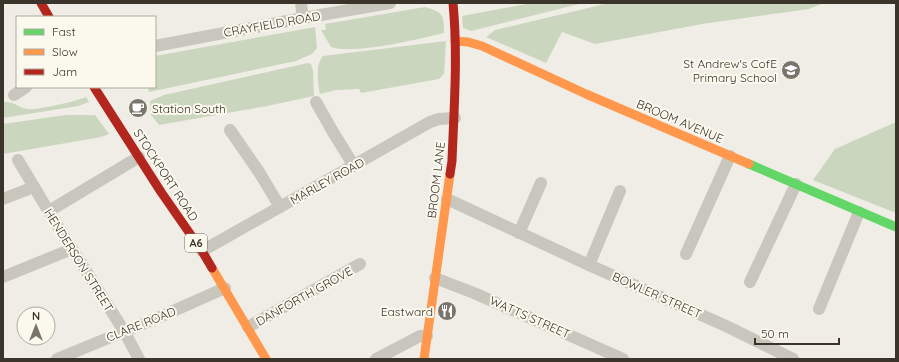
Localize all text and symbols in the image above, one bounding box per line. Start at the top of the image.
street label: CRAYFIELD ROAD [222,8,322,40]
legend [16,16,156,88]
text: Fast [52,24,76,39]
text: Slow [52,44,78,59]
place label: St Andrew's CofE Primary School [683,56,777,85]
school or university icon: St Andrew's CofE Primary School [780,59,802,81]
text: Jam [52,64,77,79]
street label: BROOM AVENUE [634,96,726,146]
cafe icon: Station South [127,97,149,119]
place label: Station South [152,101,226,116]
street label: STOCKPORT ROAD [131,126,202,224]
street label: BROOM LANE [424,141,448,219]
street label: MARLEY ROAD [287,154,367,208]
street label: HENDERSON STREET [41,206,117,314]
road number: A6 [185,234,207,252]
street label: DANFORTH GROVE [253,263,355,329]
street label: BOWLER STREET [610,269,704,321]
street label: WATTS STREET [488,293,572,341]
restaurant icon: Eastward [436,300,458,322]
street label: CLARE ROAD [104,303,178,345]
place label: Eastward [381,304,433,319]
north arrow [16,306,56,346]
text: N [32,309,40,323]
scale bar [755,320,839,346]
text: 50 m [761,326,789,341]

